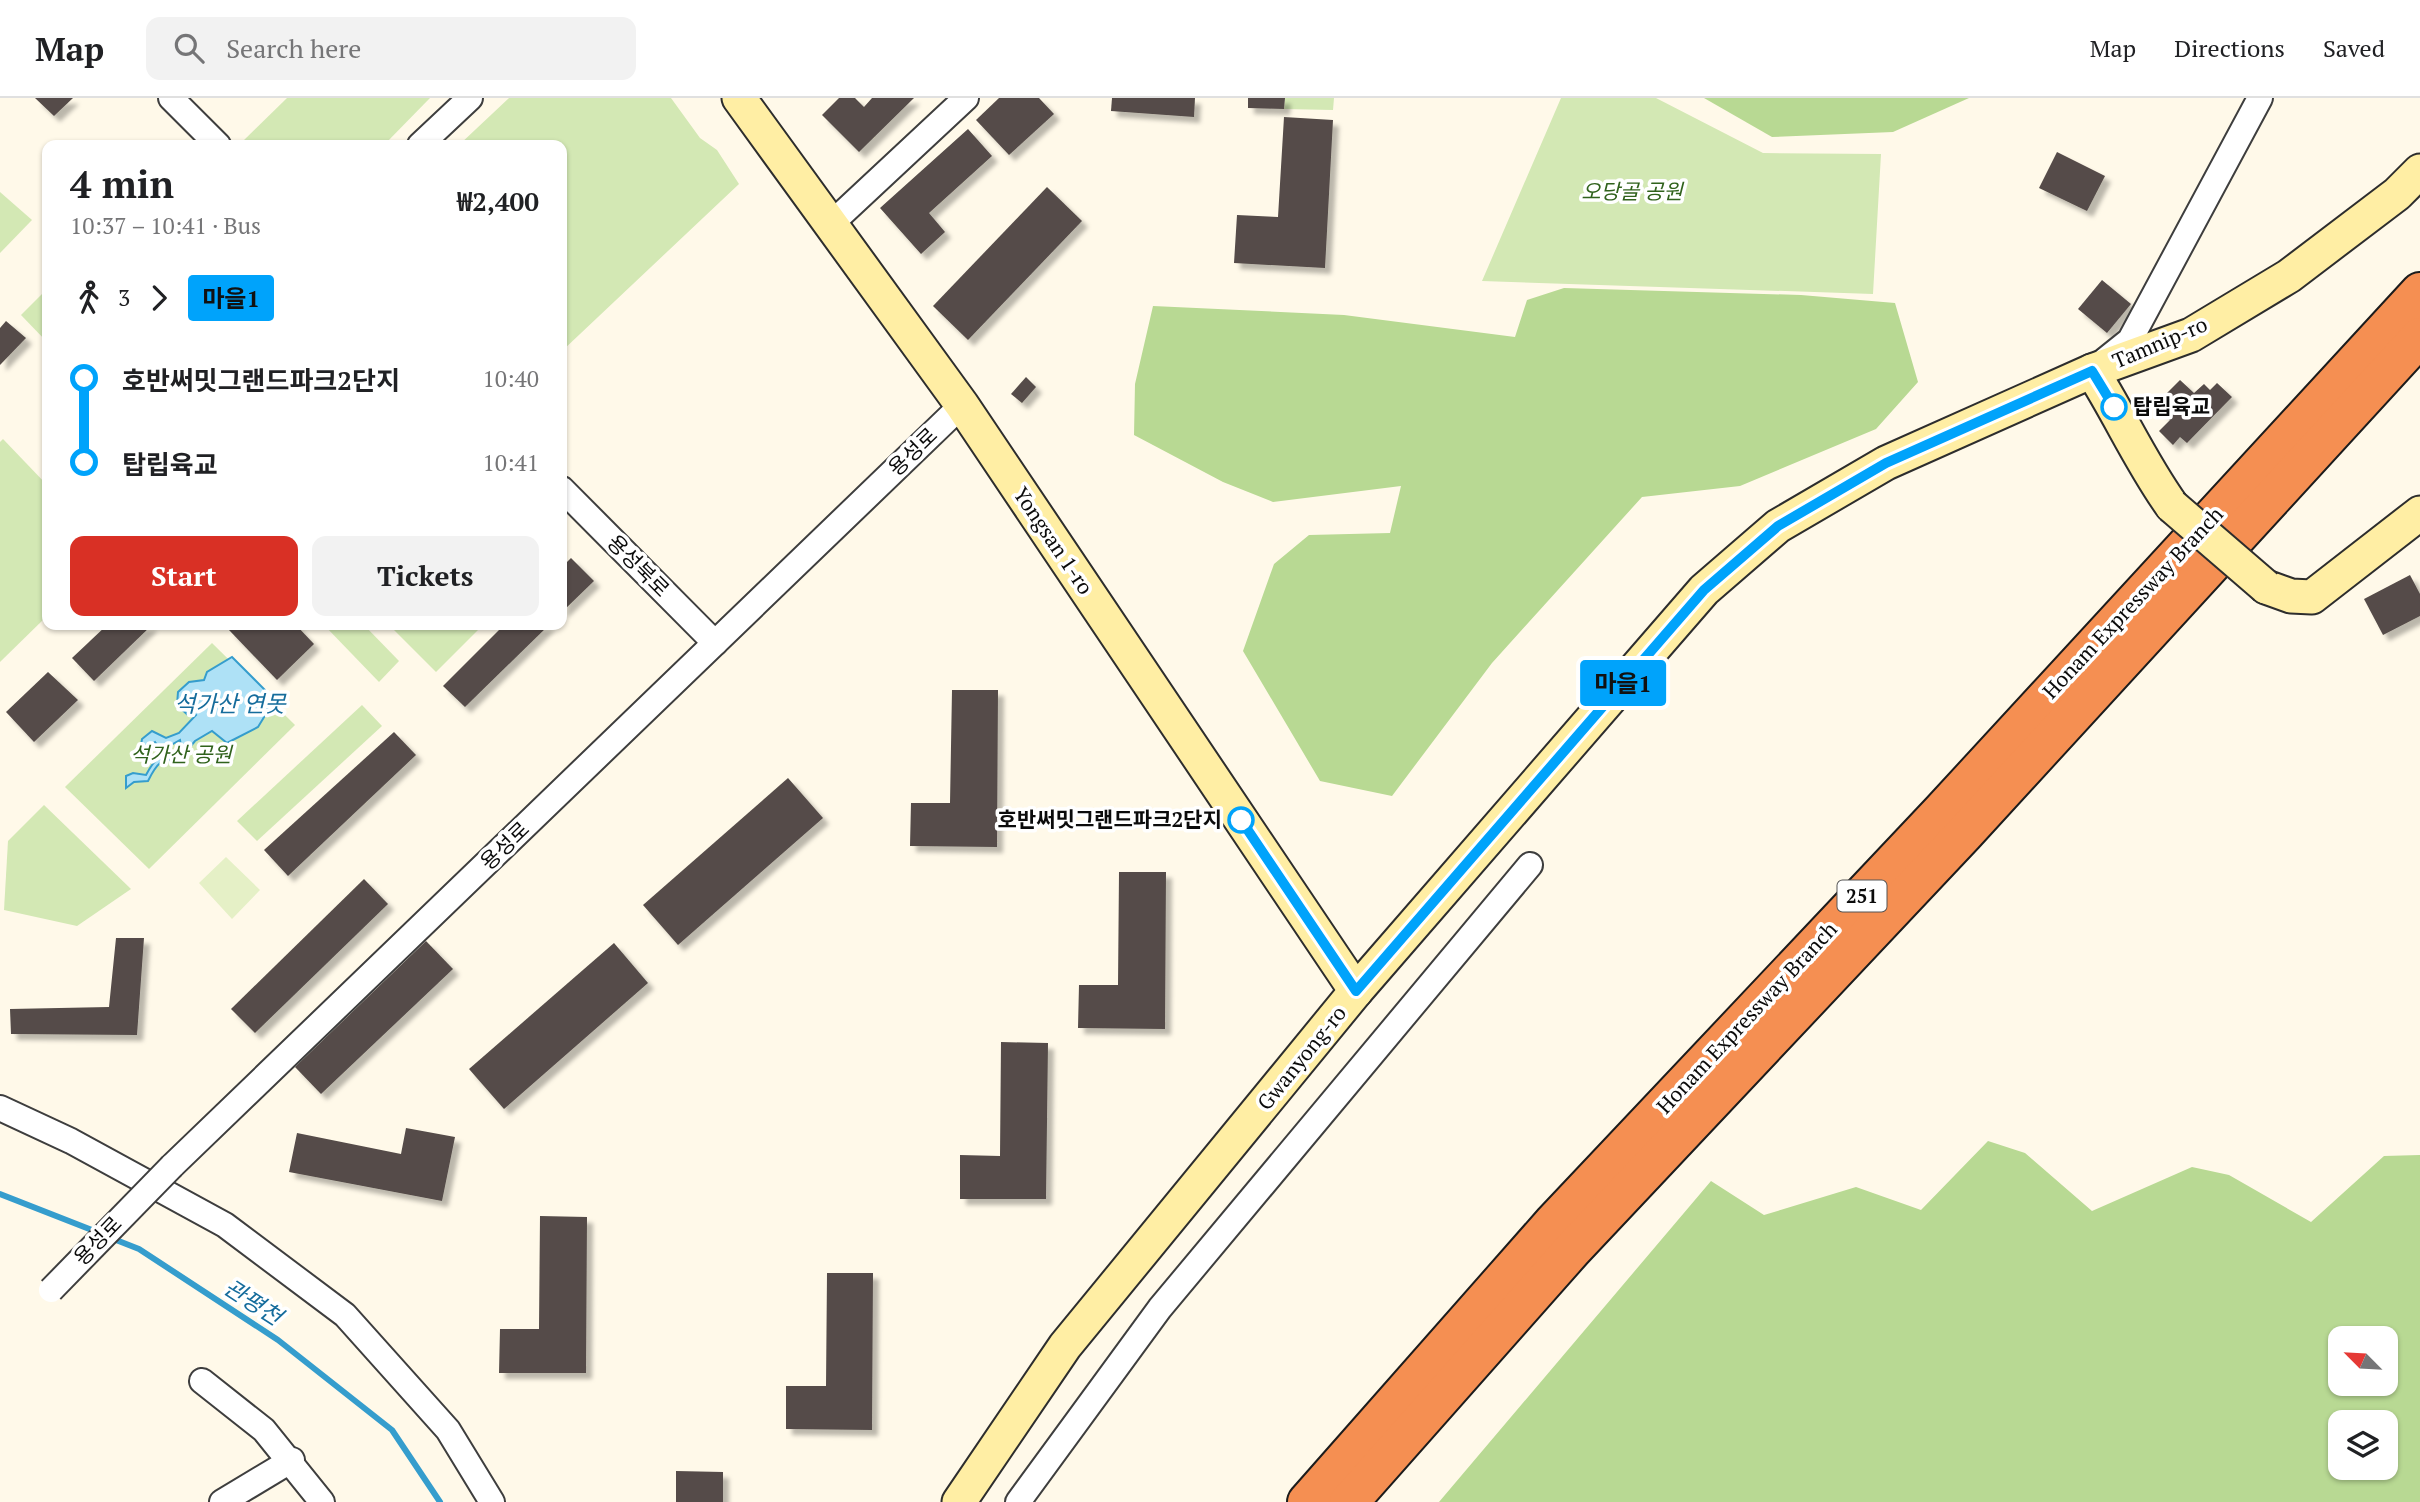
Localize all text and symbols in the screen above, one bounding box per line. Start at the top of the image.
search box [146,17,636,80]
text: Map [35,27,104,70]
icon: search [170,29,208,67]
text: Search here [226,31,361,65]
text: Map [2090,32,2136,64]
text: Directions [2174,32,2285,64]
text: Saved [2323,32,2385,64]
text: 4 min [70,159,174,209]
park label: 오당골 공원 [1581,177,1685,205]
text: ₩2,400 [457,184,539,218]
text: 10:37 – 10:41 · Bus [70,210,261,241]
icon: walk [70,279,108,317]
icon: forward [140,279,178,317]
text: 3 [118,282,130,313]
text: 마을1 [202,282,260,314]
street label: Tamnip-ro [2108,310,2211,375]
text: 호반써밋그랜드파크2단지 [122,363,400,397]
text: 10:40 [482,363,539,394]
place label: 탑립육교 [2133,392,2210,420]
marker: 탑립육교 [2101,394,2127,420]
street label: 용성로 [882,421,943,481]
text: 탑립육교 [122,447,218,481]
text: 10:41 [482,447,539,478]
street label: Yongsan 1-ro [1008,481,1100,600]
street label: Honam Expressway Branch [2036,500,2229,704]
street label: 용성북로 [601,528,676,603]
button: Start [70,536,298,616]
button: Tickets [312,536,539,616]
line badge: 마을1 [1583,660,1663,706]
text: 마을1 [1594,667,1652,699]
water label: 석가산 연못 [174,688,288,719]
park label: 석가산 공원 [130,740,234,768]
place label: 호반써밋그랜드파크2단지 [998,805,1222,833]
marker: 호반써밋그랜드파크2단지 [1228,807,1254,833]
street label: 용성로 [474,815,535,875]
road number: 251 [1838,880,1886,912]
street label: Honam Expressway Branch [1650,915,1843,1119]
street label: Gwanyong-ro [1250,999,1352,1115]
street label: 용성로 [67,1210,127,1271]
water label: 관평천 [218,1271,291,1333]
north arrow [2328,1326,2398,1396]
map controls [2328,1326,2398,1480]
button: layers [2328,1410,2398,1480]

